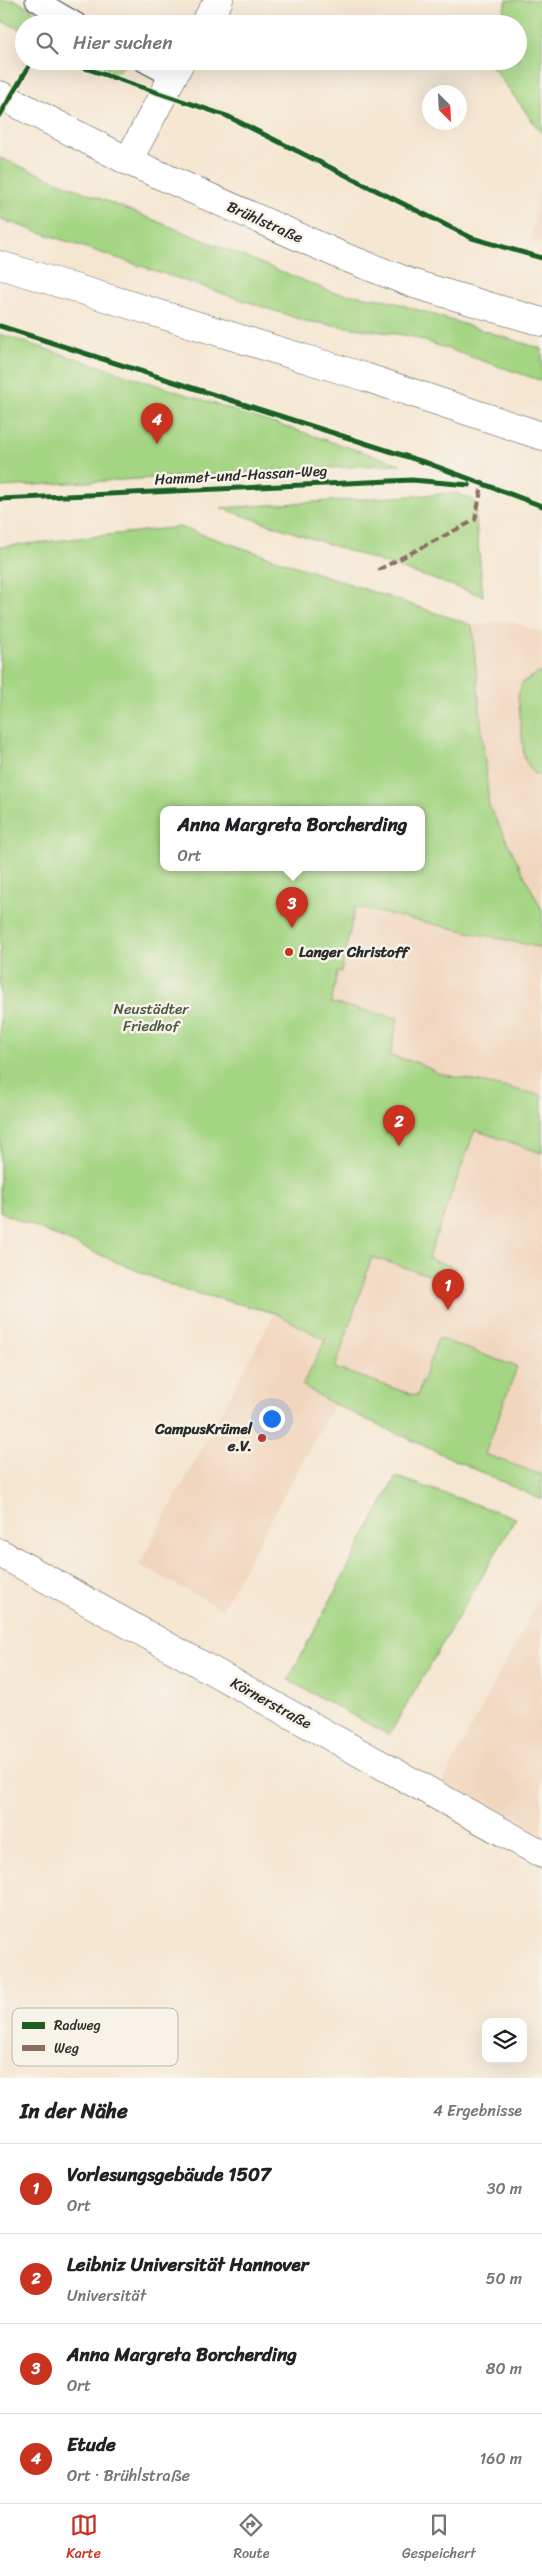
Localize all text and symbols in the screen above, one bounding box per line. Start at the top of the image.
search box [15,15,527,70]
text: Hier suchen [73,26,173,59]
icon: search [33,29,61,57]
north arrow [422,85,467,130]
street label: Brühlstraße [223,194,308,250]
pin: 4 [141,403,173,444]
street label: Hammet-und-Hassan-Weg [154,457,328,493]
popup [160,806,425,871]
text: Anna Margreta Borcherding [178,808,407,841]
text: Ort [178,841,201,870]
pin: 3 [276,887,308,928]
place label: Langer Christoff [299,939,411,965]
marker: Langer Christoff [283,946,295,958]
park label: Neustädter Friedhof [114,996,189,1039]
pin: 2 [383,1105,415,1146]
pin: 1 [432,1269,464,1310]
your location [259,1406,285,1432]
place label: CampusKrümel e.V. [154,1416,253,1459]
marker: CampusKrümel e.V. [256,1432,268,1444]
street label: Körnerstraße [226,1670,316,1736]
legend [12,2008,178,2066]
text: Radweg [54,2013,101,2038]
map controls [482,2018,527,2063]
button: layers [482,2018,527,2063]
text: Weg [54,2036,79,2061]
text: In der Nähe [20,2092,128,2130]
text: 4 Ergebnisse [433,2096,522,2125]
text: Vorlesungsgebäude 1507 [67,2158,271,2191]
text: 1 [33,2174,39,2203]
text: 30 m [487,2174,522,2203]
text: Ort [67,2191,91,2220]
text: Leibniz Universität Hannover [67,2248,308,2281]
text: 2 [31,2264,41,2293]
text: 50 m [486,2264,522,2293]
text: Universität [67,2281,146,2310]
text: Anna Margreta Borcherding [67,2338,297,2371]
text: 3 [32,2354,40,2383]
text: 80 m [486,2354,522,2383]
text: Ort [67,2371,91,2400]
text: Etude [67,2428,116,2461]
text: 4 [31,2444,41,2473]
text: 160 m [479,2444,522,2473]
text: Ort · Brühlstraße [67,2461,190,2490]
tab: Karte [66,2511,101,2566]
tab: Route [233,2511,269,2566]
tab: Gespeichert [402,2511,476,2566]

